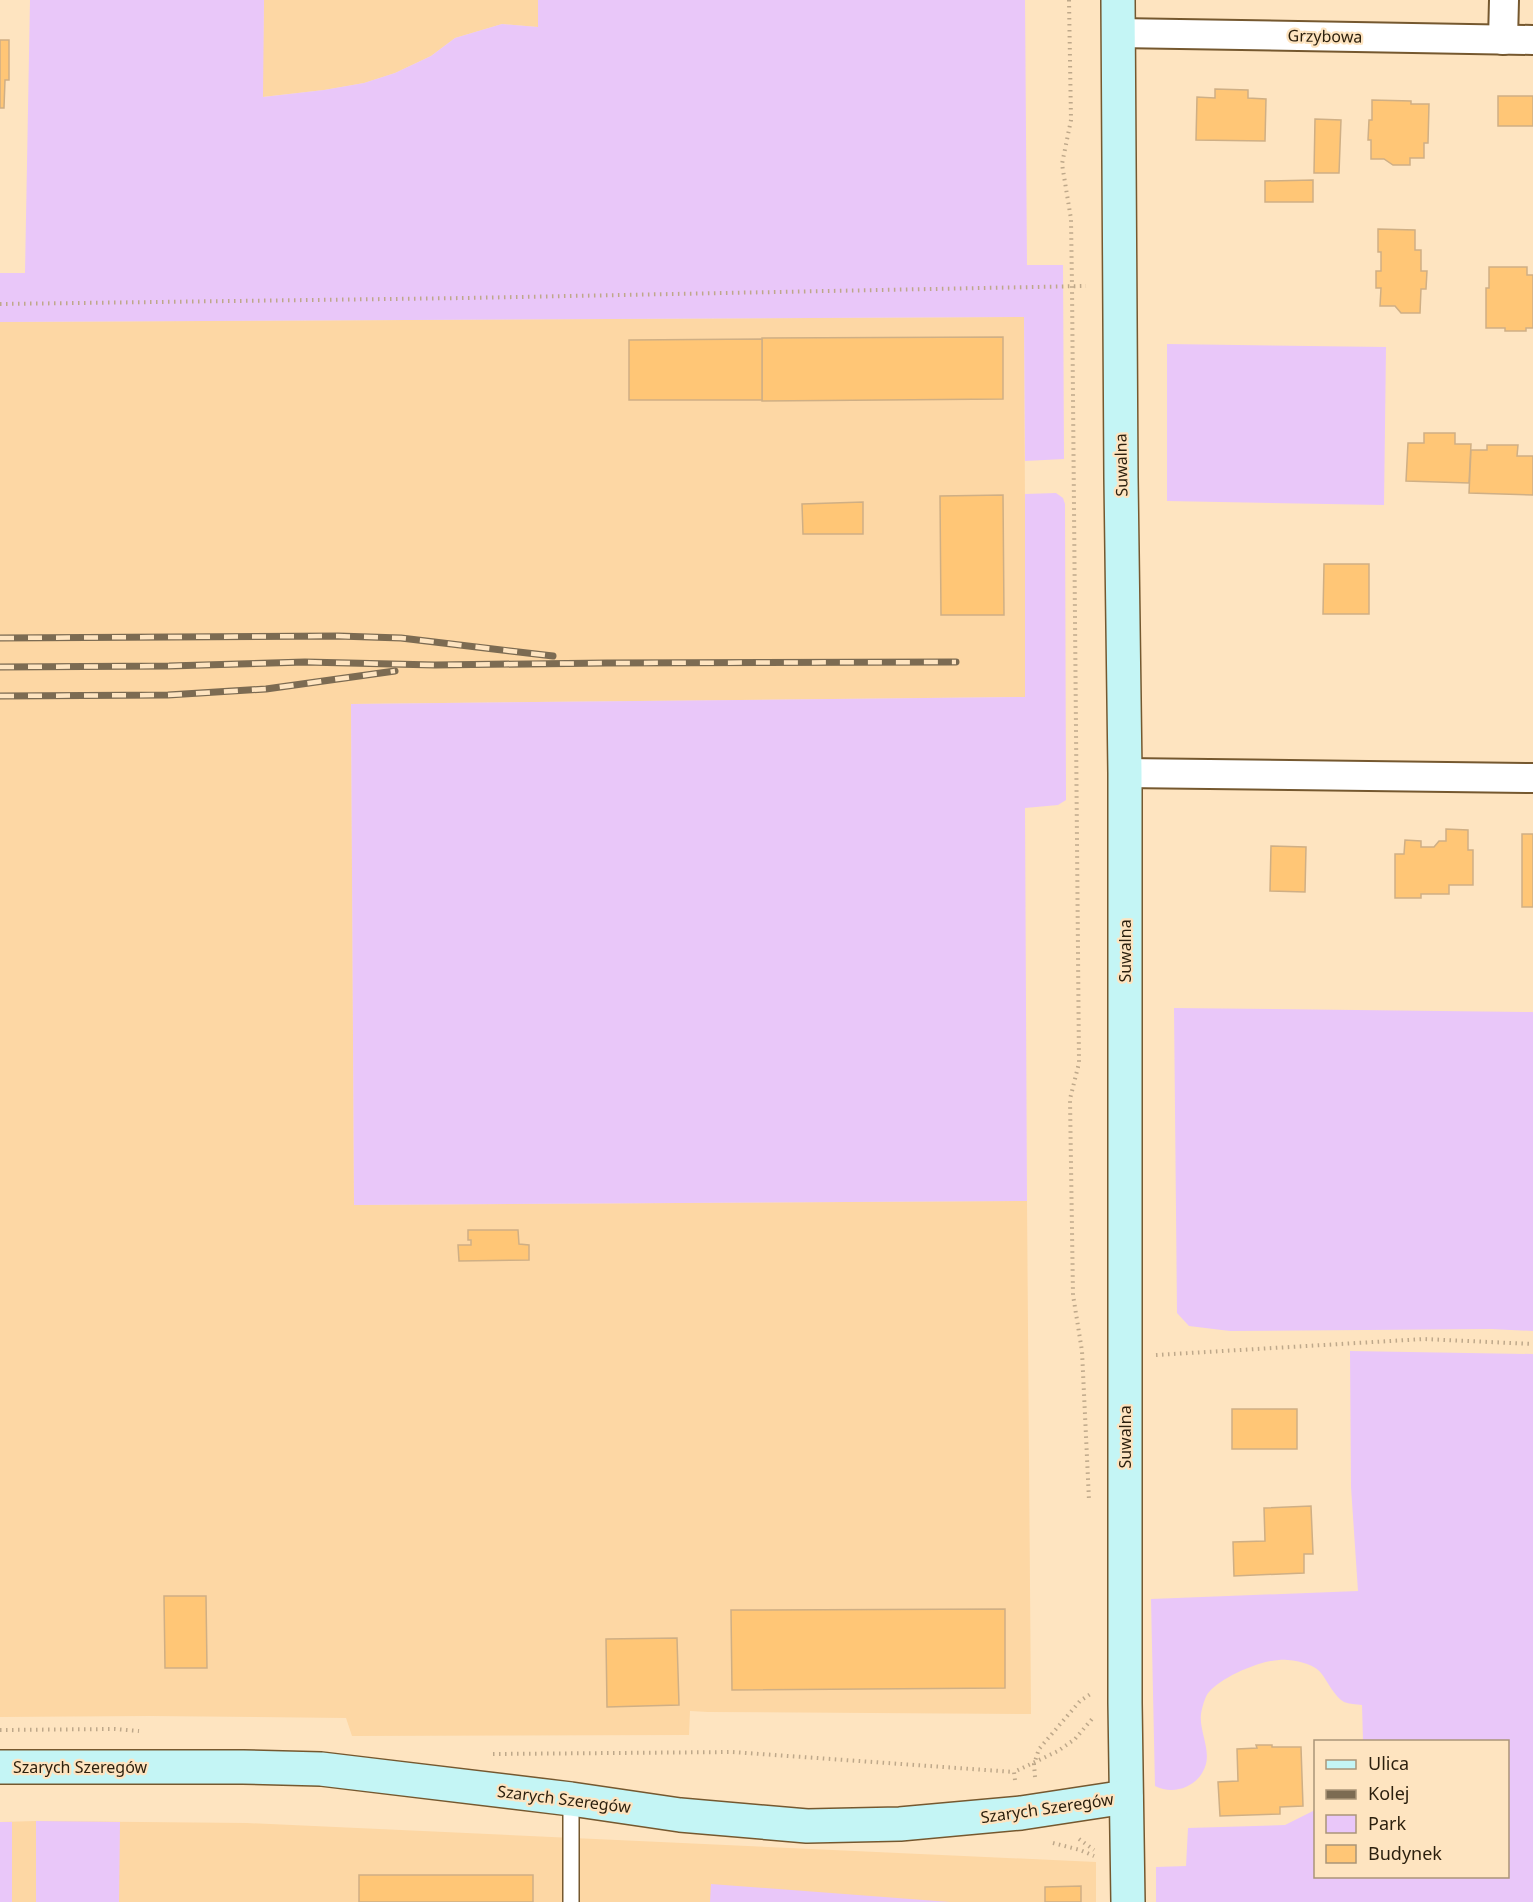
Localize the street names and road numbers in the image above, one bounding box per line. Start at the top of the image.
street label: Grzybowa [1287,24,1363,48]
street label: Suwalna [1109,433,1133,497]
street label: Suwalna [1114,919,1136,983]
street label: Suwalna [1114,1405,1136,1469]
street label: Szarych Szeregów [13,1756,148,1778]
street label: Szarych Szeregów [496,1780,632,1818]
street label: Szarych Szeregów [979,1788,1115,1828]

